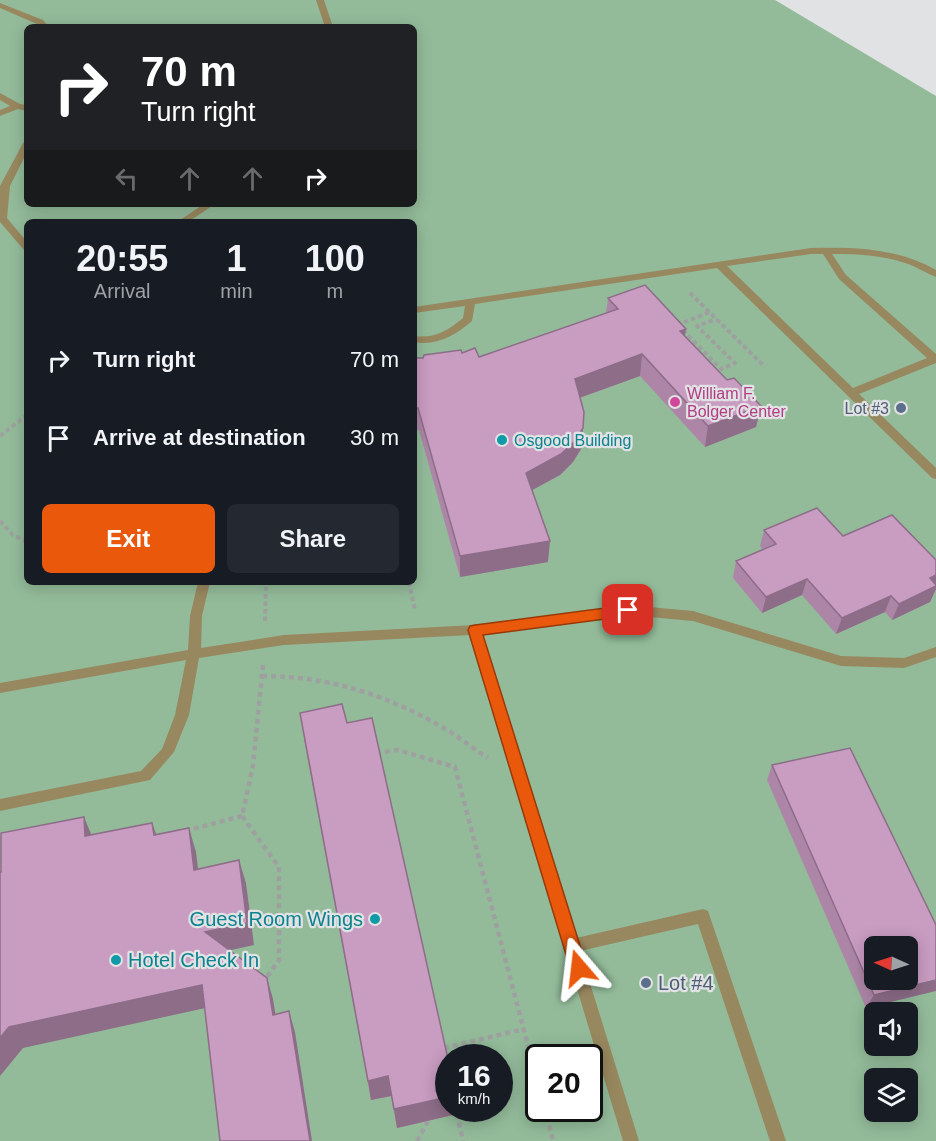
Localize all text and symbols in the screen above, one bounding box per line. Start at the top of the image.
icon: right [42,48,120,126]
text: 70 m [141,48,237,95]
text: Turn right [141,97,256,127]
icon: left [110,162,143,195]
icon: ahead [173,162,206,195]
icon: ahead [236,162,269,195]
icon: right [299,162,332,195]
text: 20:55 [76,238,168,279]
text: 1 [226,238,246,279]
text: 100 [305,238,365,279]
text: Arrival [94,280,151,302]
text: min [220,280,253,302]
text: m [326,280,343,302]
icon: right [42,344,75,377]
text: Turn right [93,347,195,372]
text: 70 m [350,347,399,372]
place label: William F. Bolger Center [687,385,786,420]
marker: William F. Bolger Center [668,395,682,409]
place label: Lot #3 [845,400,889,417]
marker: Lot #3 [894,401,908,415]
icon: arrive [42,422,75,455]
text: Arrive at destination [93,425,306,450]
text: 30 m [350,425,399,450]
place label: Osgood Building [514,432,631,449]
marker: Osgood Building [495,433,509,447]
button: Exit [42,504,215,573]
button: Share [227,504,399,573]
pin [602,584,653,635]
icon: arrive [611,593,644,626]
place label: Guest Room Wings [190,908,363,930]
marker: Guest Room Wings [368,912,382,926]
position arrow [547,936,611,1000]
north arrow [864,936,918,990]
map controls [864,936,918,1122]
place label: Hotel Check In [128,949,259,971]
marker: Hotel Check In [109,953,123,967]
place label: Lot #4 [658,972,714,994]
marker: Lot #4 [639,976,653,990]
button: sound [864,1002,918,1056]
speed limit sign: 20 [525,1044,603,1122]
text: 16 [457,1059,491,1092]
button: layers [864,1068,918,1122]
text: km/h [458,1090,490,1107]

